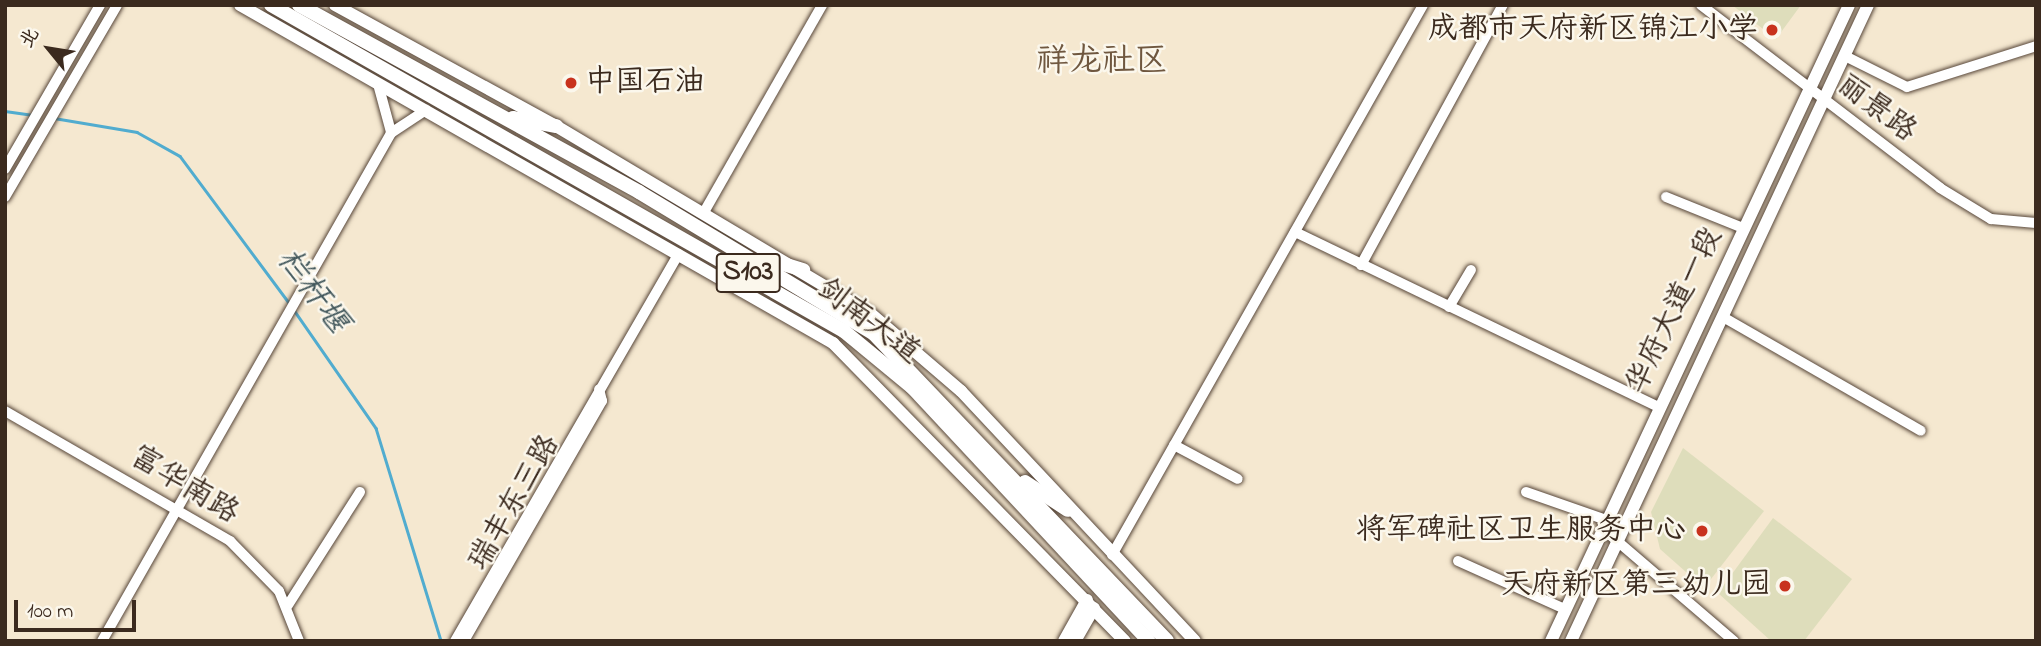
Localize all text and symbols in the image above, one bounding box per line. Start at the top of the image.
place label: 成都市天府新区锦江小学 [1428,12,1758,48]
north arrow [14,14,84,84]
marker: 成都市天府新区锦江小学 [1764,22,1780,38]
text: 北 [14,23,47,53]
district label: 祥龙社区 [1036,43,1168,83]
place label: 中国石油 [585,65,705,101]
street label: 丽景路 [1829,68,1923,150]
marker: 中国石油 [563,75,579,91]
street label: 华府大道一段 [1619,222,1731,400]
water label: 栏杆堰 [267,242,355,342]
road number: S103 [715,248,781,298]
street label: 剑南大道 [809,272,927,372]
street label: 瑞丰东三路 [462,429,568,577]
street label: 富华南路 [123,440,245,532]
place label: 将军碑社区卫生服务中心 [1356,513,1686,549]
marker: 将军碑社区卫生服务中心 [1692,521,1712,541]
place label: 天府新区第三幼儿园 [1501,568,1771,604]
marker: 天府新区第三幼儿园 [1777,578,1793,594]
scale bar [18,586,140,630]
text: 100 m [27,597,73,627]

